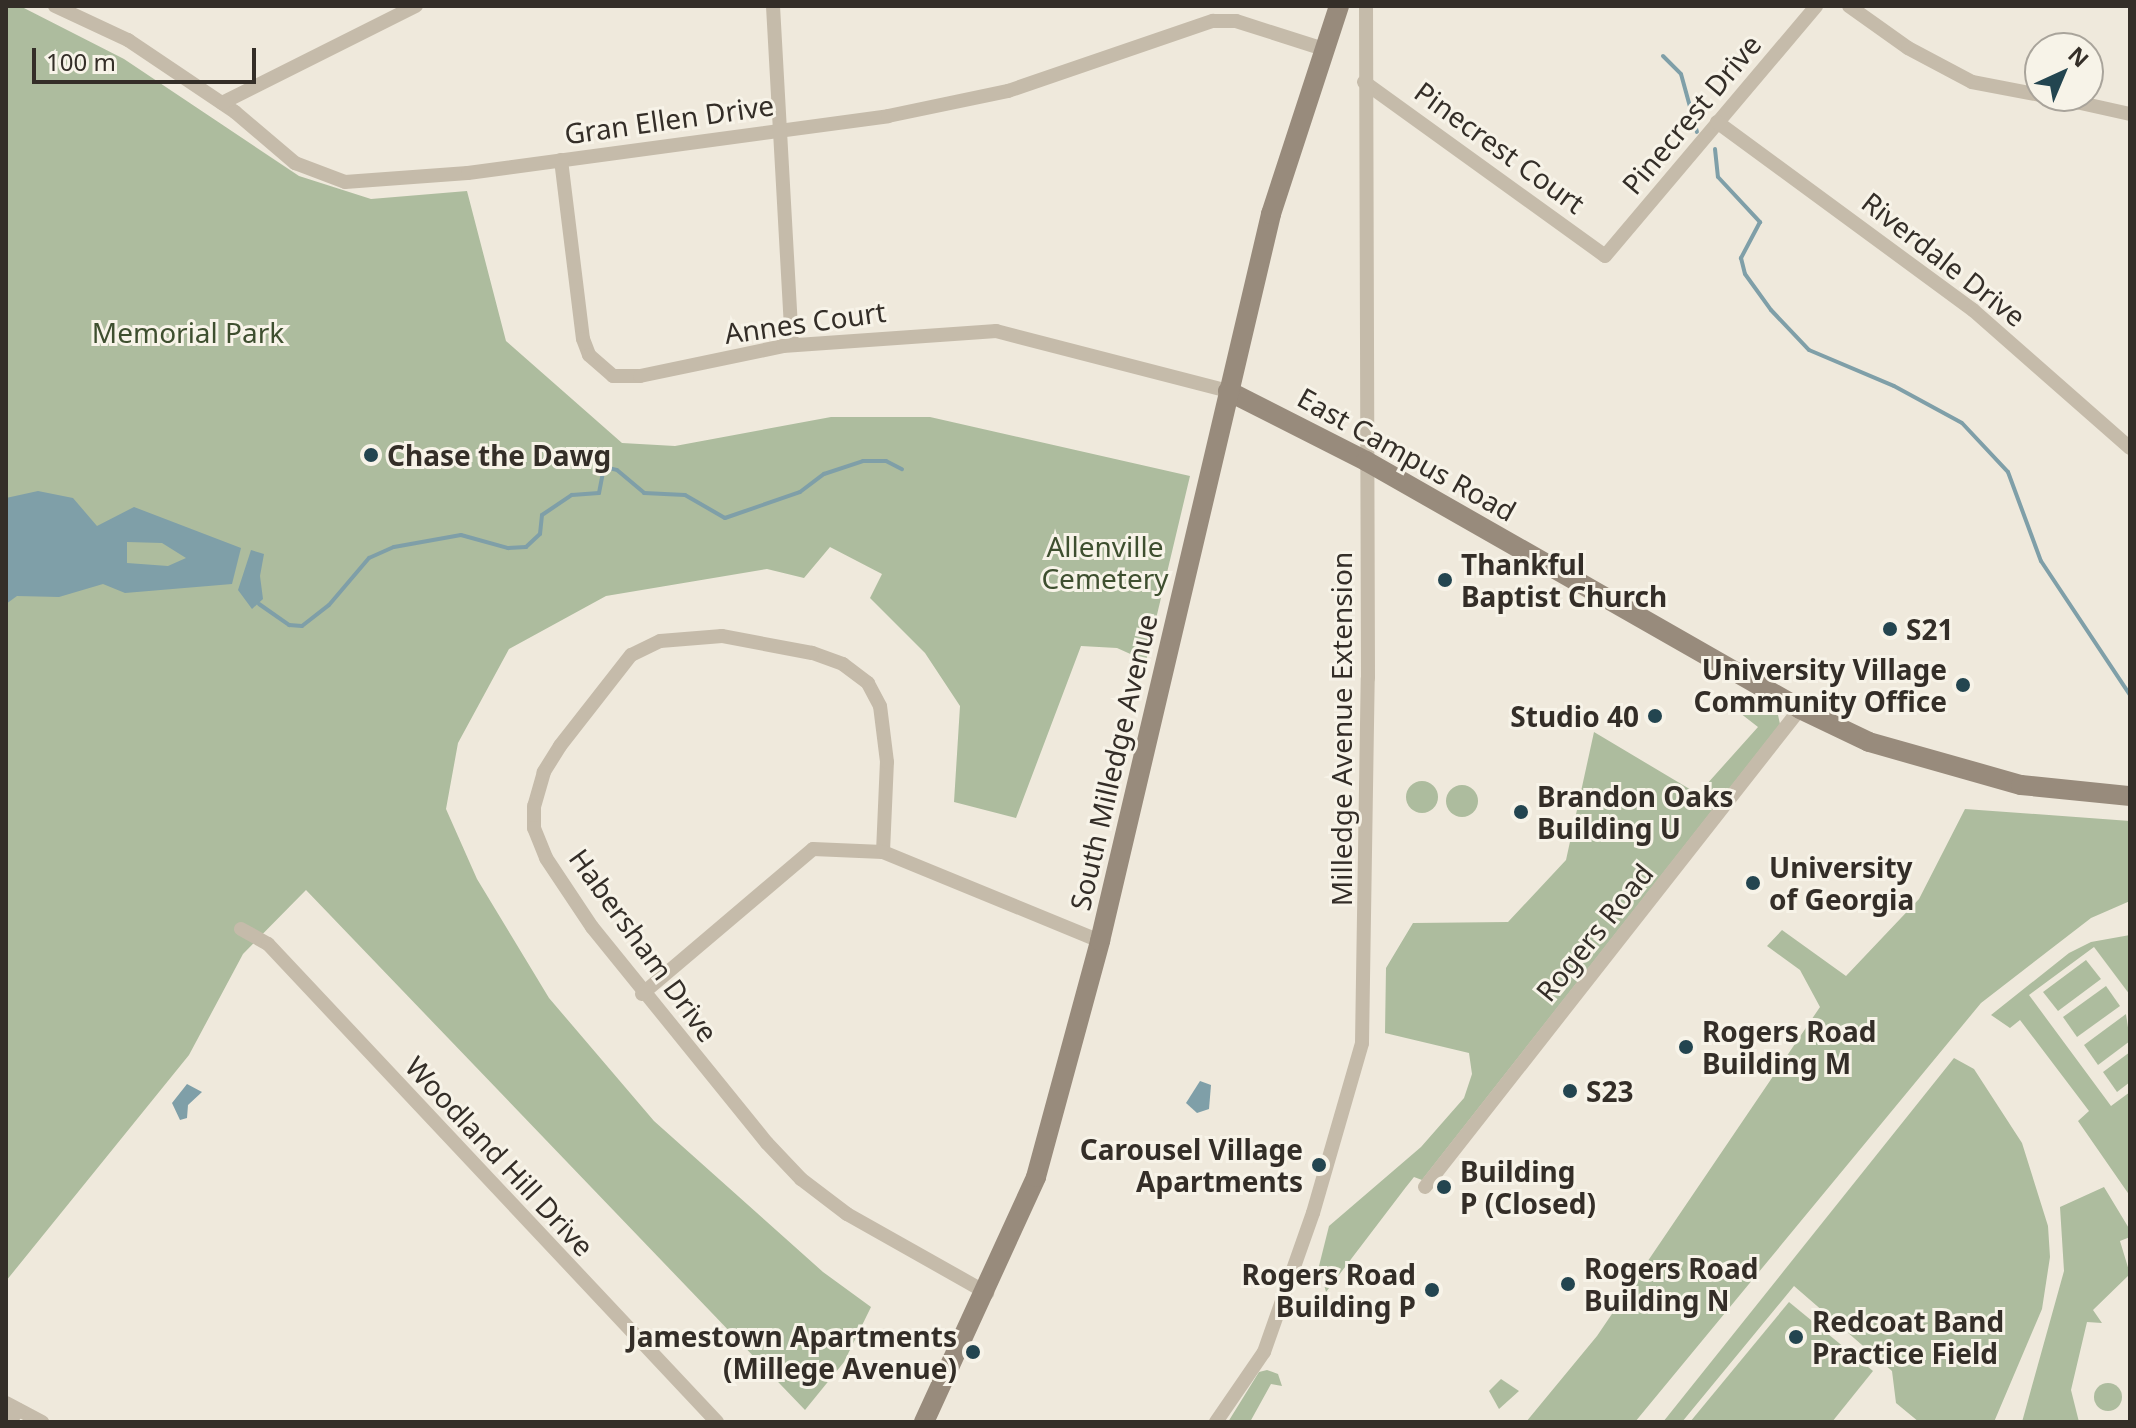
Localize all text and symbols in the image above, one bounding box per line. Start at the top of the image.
street label: Pinecrest Drive [1615,28,1767,200]
scale bar [36,32,260,82]
north arrow [2024,32,2104,112]
text: N [2062,39,2096,73]
text: 100 m [46,45,116,78]
street label: Pinecrest Court [1408,74,1592,220]
street label: Gran Ellen Drive [562,88,776,150]
street label: Riverdale Drive [1856,185,2032,333]
street label: Annes Court [722,294,888,350]
park label: Memorial Park [92,315,284,349]
street label: East Campus Road [1292,380,1522,528]
place label: Chase the Dawg [387,438,611,472]
marker: Chase the Dawg [362,446,380,464]
park label: Allenville Cemetery [1041,529,1169,595]
place label: Thankful Baptist Church [1461,547,1667,613]
street label: Milledge Avenue Extension [1324,552,1358,906]
marker: Thankful Baptist Church [1436,571,1454,589]
street label: South Milledge Avenue [1063,611,1163,913]
place label: S21 [1906,612,1953,646]
marker: S21 [1881,620,1899,638]
place label: University Village Community Office [1693,652,1947,718]
marker: University Village Community Office [1954,676,1972,694]
place label: Studio 40 [1510,699,1639,733]
marker: Studio 40 [1646,707,1664,725]
place label: Brandon Oaks Building U [1537,779,1734,845]
marker: Brandon Oaks Building U [1512,803,1530,821]
street label: Habersham Drive [563,842,725,1048]
place label: University of Georgia [1769,850,1914,916]
street label: Rogers Road [1528,857,1660,1007]
marker: University of Georgia [1744,874,1762,892]
place label: Rogers Road Building M [1702,1014,1876,1080]
marker: Rogers Road Building M [1677,1038,1695,1056]
street label: Woodland Hill Drive [399,1049,601,1263]
place label: S23 [1586,1074,1633,1108]
marker: S23 [1561,1082,1579,1100]
place label: Carousel Village Apartments [1080,1132,1303,1198]
place label: Building P (Closed) [1460,1154,1596,1220]
marker: Carousel Village Apartments [1310,1156,1328,1174]
marker: Building P (Closed) [1435,1178,1453,1196]
place label: Rogers Road Building N [1584,1251,1758,1317]
place label: Rogers Road Building P [1242,1257,1416,1323]
marker: Rogers Road Building N [1559,1275,1577,1293]
marker: Rogers Road Building P [1423,1281,1441,1299]
place label: Redcoat Band Practice Field [1812,1304,2004,1370]
place label: Jamestown Apartments (Millege Avenue) [627,1319,957,1385]
marker: Redcoat Band Practice Field [1787,1328,1805,1346]
marker: Jamestown Apartments (Millege Avenue) [964,1343,982,1361]

